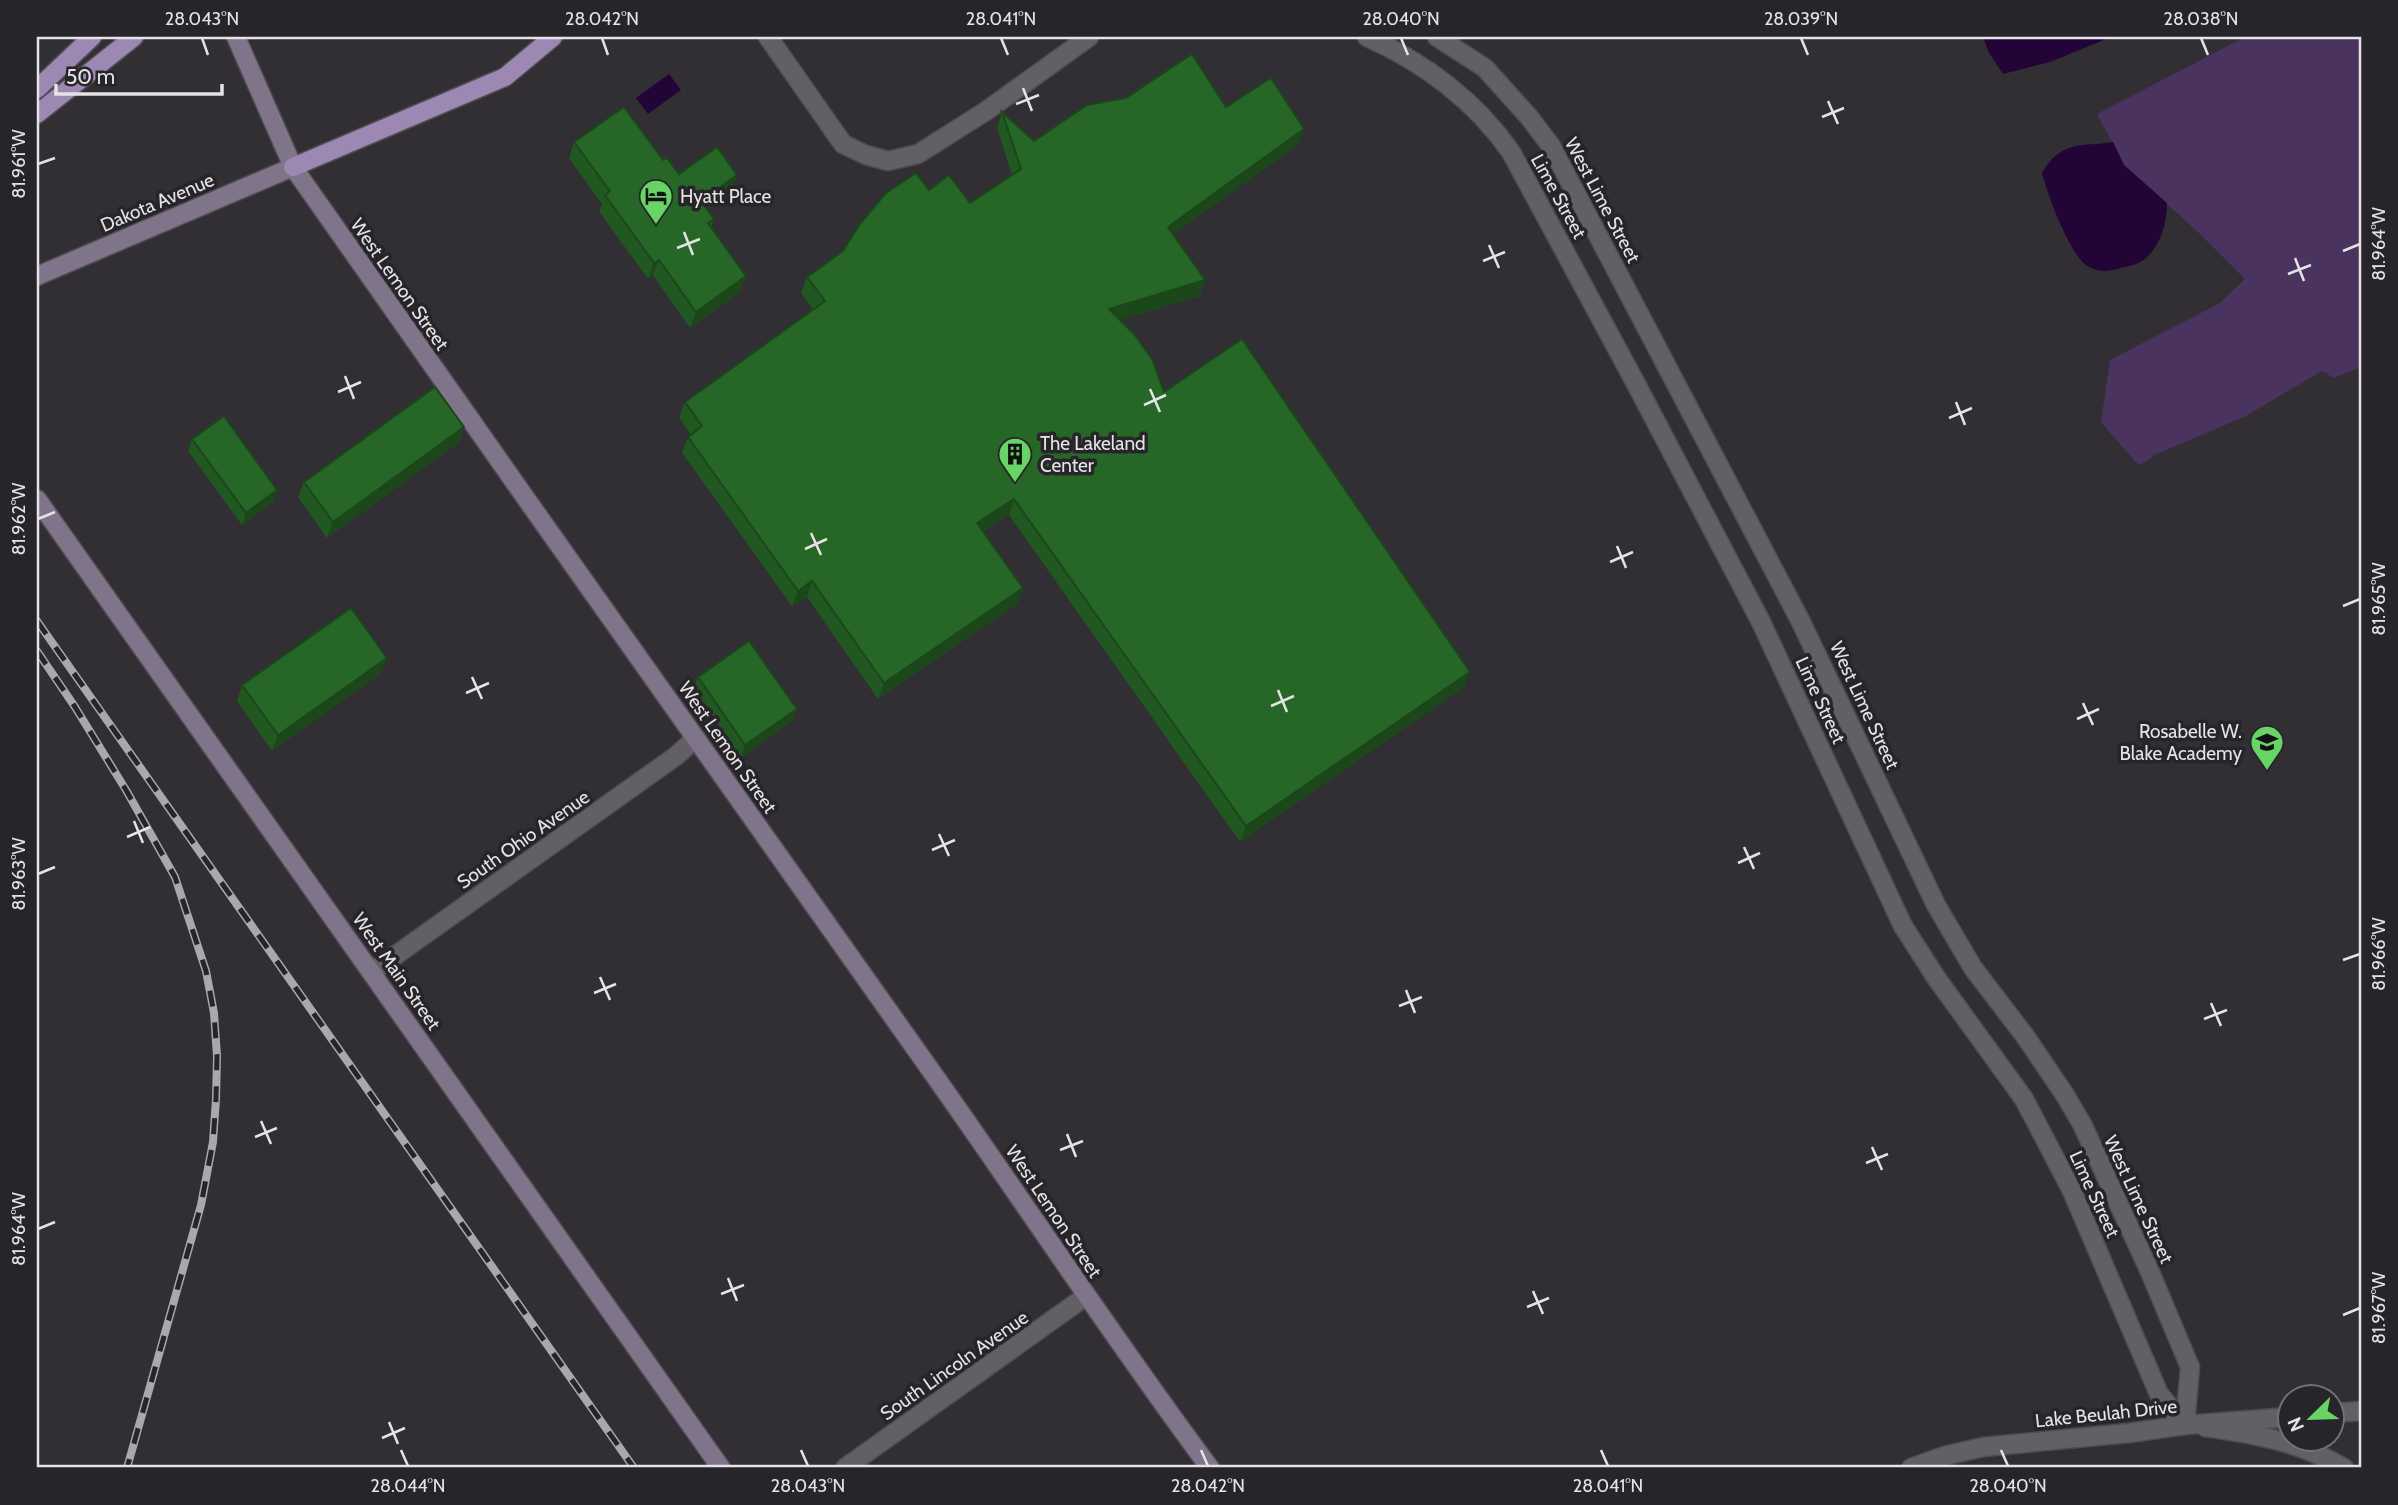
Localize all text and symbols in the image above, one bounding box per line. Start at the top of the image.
text: 28.043°N [165,8,239,30]
text: 28.042°N [565,8,639,30]
text: 28.041°N [966,8,1036,30]
text: 28.040°N [1362,8,1440,30]
text: 28.039°N [1764,8,1838,30]
text: 28.038°N [2164,8,2238,30]
scale bar [56,52,222,96]
text: 50 m [66,64,115,89]
text: 81.961°W [8,130,30,198]
street label: West Lime Street [1560,134,1646,267]
street label: Lime Street [1526,150,1591,243]
street label: Dakota Avenue [97,168,218,237]
hotel icon: Hyatt Place [637,177,675,226]
place label: Hyatt Place [680,185,772,208]
text: 81.964°W [2368,207,2390,281]
street label: West Lemon Street [346,214,454,355]
place label: The Lakeland Center [1040,432,1146,477]
building icon: The Lakeland Center [996,435,1034,484]
text: 81.962°W [8,483,30,555]
text: 81.965°W [2368,563,2390,635]
street label: West Lime Street [1825,638,1904,773]
street label: Lime Street [1790,653,1851,748]
street label: West Lemon Street [674,677,782,818]
place label: Rosabelle W. Blake Academy [2120,720,2242,765]
school or university icon: Rosabelle W. Blake Academy [2248,723,2286,772]
street label: South Ohio Avenue [453,785,594,894]
text: 81.963°W [8,838,30,910]
street label: West Main Street [348,908,446,1035]
text: 81.966°W [2368,917,2390,991]
street label: West Lime Street [2099,1132,2178,1267]
street label: West Lemon Street [1001,1140,1107,1283]
street label: Lime Street [2064,1147,2125,1242]
text: 81.964°W [8,1192,30,1266]
text: 81.967°W [2368,1272,2390,1344]
street label: South Lincoln Avenue [876,1306,1033,1425]
north arrow [2276,1382,2346,1452]
street label: Lake Beulah Drive [2034,1395,2178,1432]
text: N [2283,1414,2309,1435]
text: 28.044°N [371,1475,445,1497]
text: 28.043°N [771,1475,845,1497]
text: 28.042°N [1171,1475,1245,1497]
text: 28.041°N [1573,1475,1643,1497]
text: 28.040°N [1969,1475,2047,1497]

